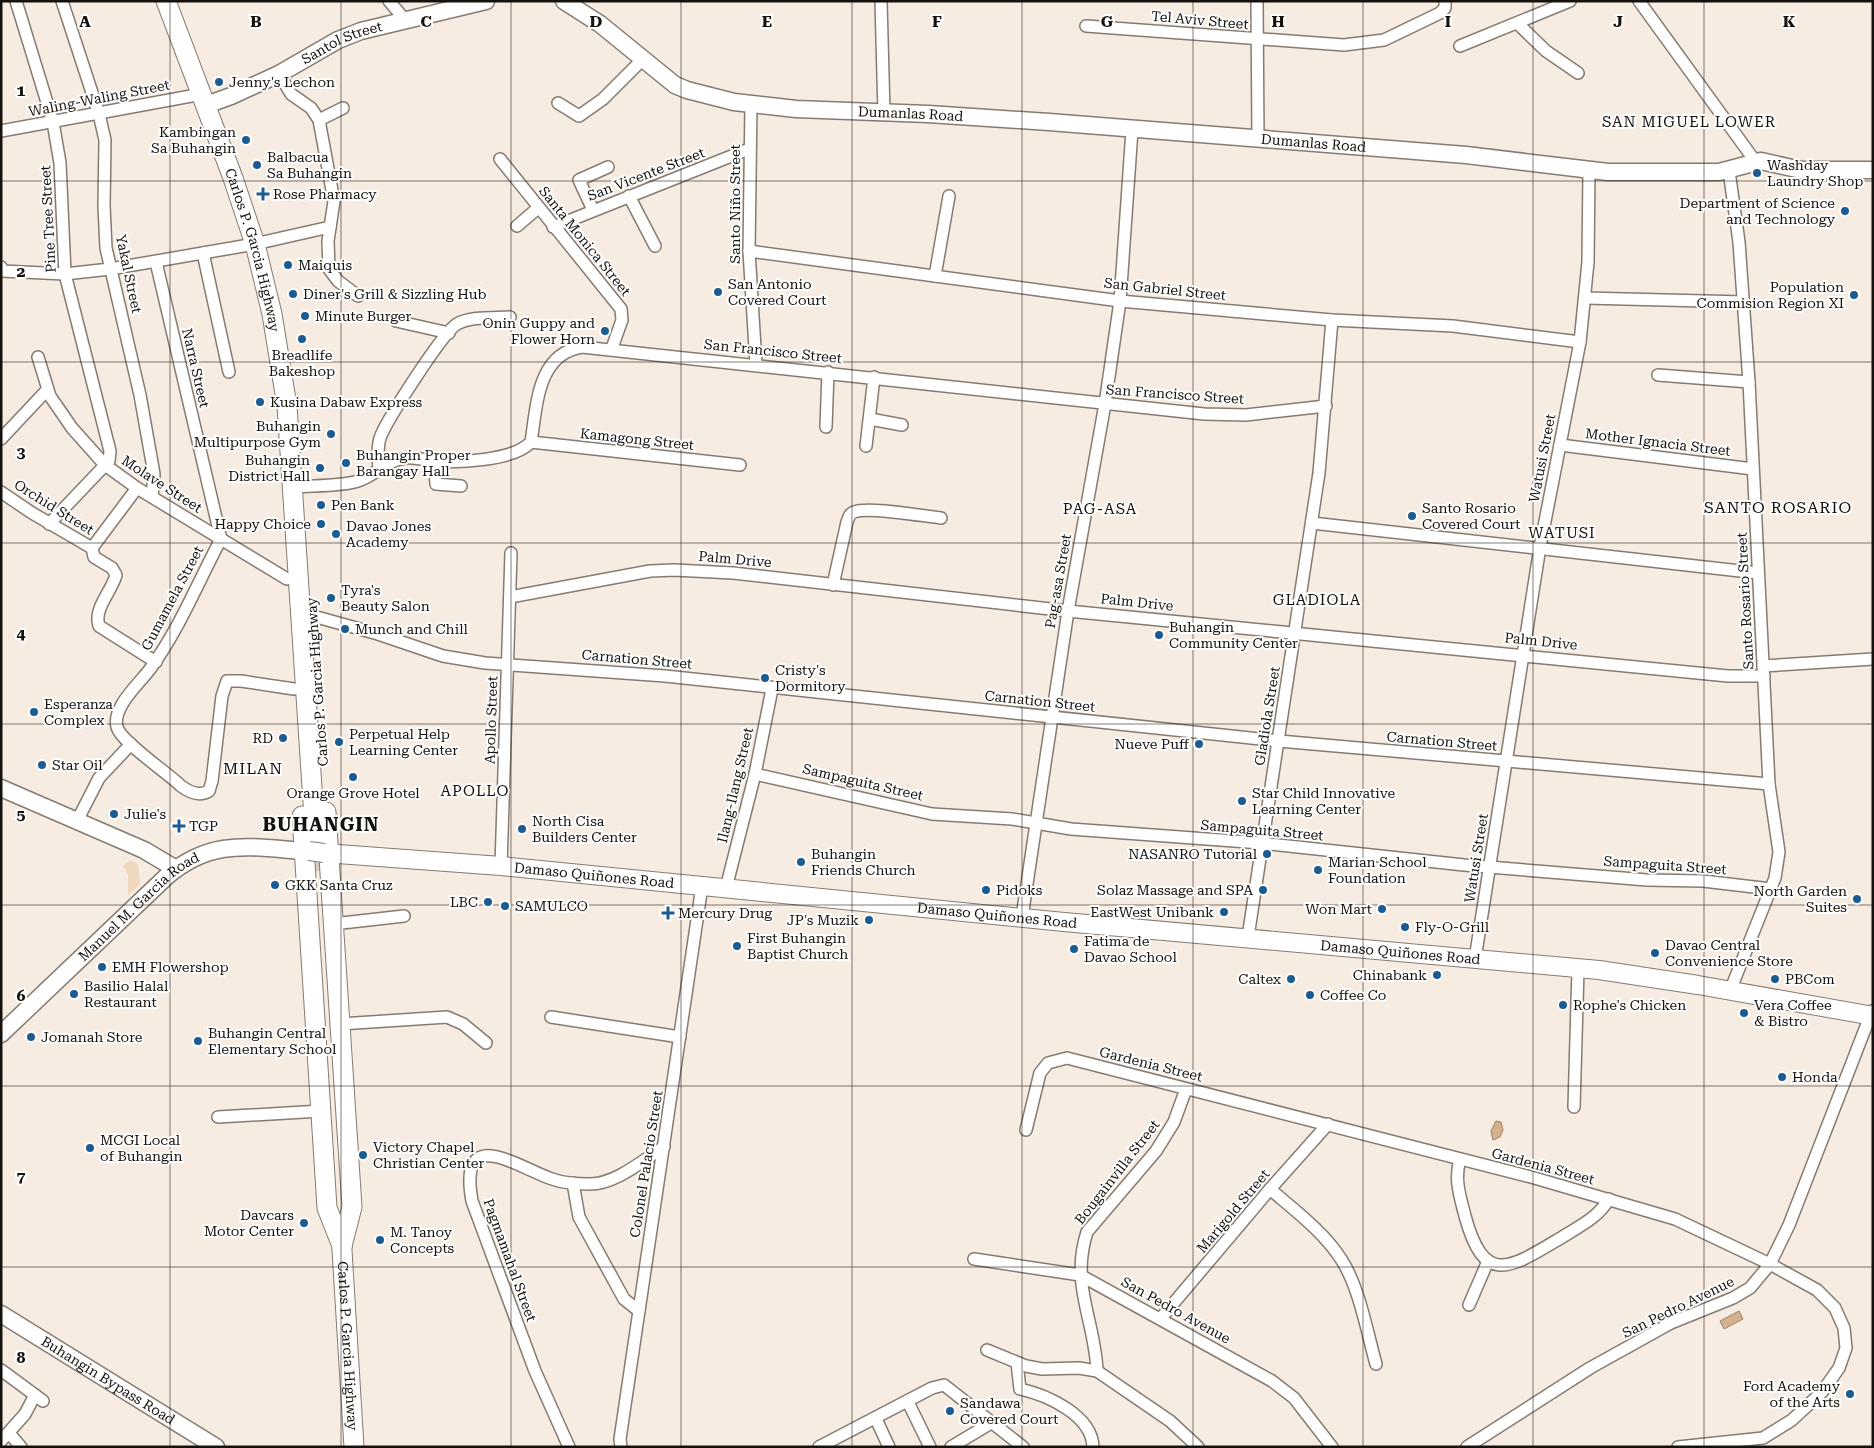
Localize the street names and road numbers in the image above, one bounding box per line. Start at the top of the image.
street label: Tel Aviv Street [1151,8,1249,32]
street label: Santol Street [298,18,384,67]
street label: Waling-Waling Street [27,76,171,120]
street label: Dumanlas Road [858,103,964,124]
street label: Dumanlas Road [1260,131,1367,155]
street label: San Vicente Street [585,144,707,204]
street label: Santo Niño Street [727,144,743,264]
street label: Pine Tree Street [37,165,59,273]
street label: Carlos P. Garcia Highway [222,166,283,334]
street label: Santa Monica Street [536,183,634,299]
street label: Yakal Street [113,233,145,315]
street label: San Gabriel Street [1103,275,1227,303]
street label: Narra Street [179,327,213,409]
street label: San Francisco Street [703,336,843,366]
street label: San Francisco Street [1105,381,1245,407]
street label: Watusi Street [1526,412,1558,504]
street label: Kamagong Street [579,425,695,453]
street label: Mother Ignacia Street [1584,425,1732,459]
street label: Molave Street [119,452,205,516]
street label: Orchid Street [11,476,97,538]
street label: Pag-asa Street [1042,532,1074,630]
street label: Santo Rosario Street [1733,532,1757,670]
street label: Gumamela Street [138,543,206,653]
street label: Palm Drive [698,548,773,570]
street label: Palm Drive [1100,590,1175,614]
street label: Carlos P. Garcia Highway [303,596,331,767]
street label: Palm Drive [1504,629,1579,653]
street label: Carnation Street [581,646,693,672]
street label: Gladiola Street [1251,665,1283,767]
street label: Apollo Street [481,676,501,764]
street label: Carnation Street [984,687,1096,715]
street label: Ilang-Ilang Street [714,726,756,844]
street label: Carnation Street [1386,728,1498,754]
street label: Sampaguita Street [801,760,925,804]
street label: Watusi Street [1461,812,1491,904]
street label: Sampaguita Street [1200,817,1324,843]
street label: Manuel M. Garcia Road [75,849,202,964]
street label: Sampaguita Street [1603,853,1727,877]
street label: Damaso Quiñones Road [513,859,675,891]
street label: Damaso Quiñones Road [916,899,1078,931]
street label: Damaso Quiñones Road [1320,937,1481,967]
street label: Gardenia Street [1098,1043,1204,1085]
street label: Colonel Palacio Street [626,1089,666,1239]
street label: Bougainvilla Street [1071,1117,1163,1227]
street label: Gardenia Street [1490,1145,1596,1187]
street label: Marigold Street [1193,1166,1273,1256]
street label: Pagmamahal Street [480,1196,540,1324]
street label: Carlos P. Garcia Highway [335,1261,361,1432]
street label: San Pedro Avenue [1119,1273,1234,1347]
street label: San Pedro Avenue [1620,1273,1737,1341]
street label: Buhangin Bypass Road [38,1333,178,1428]

